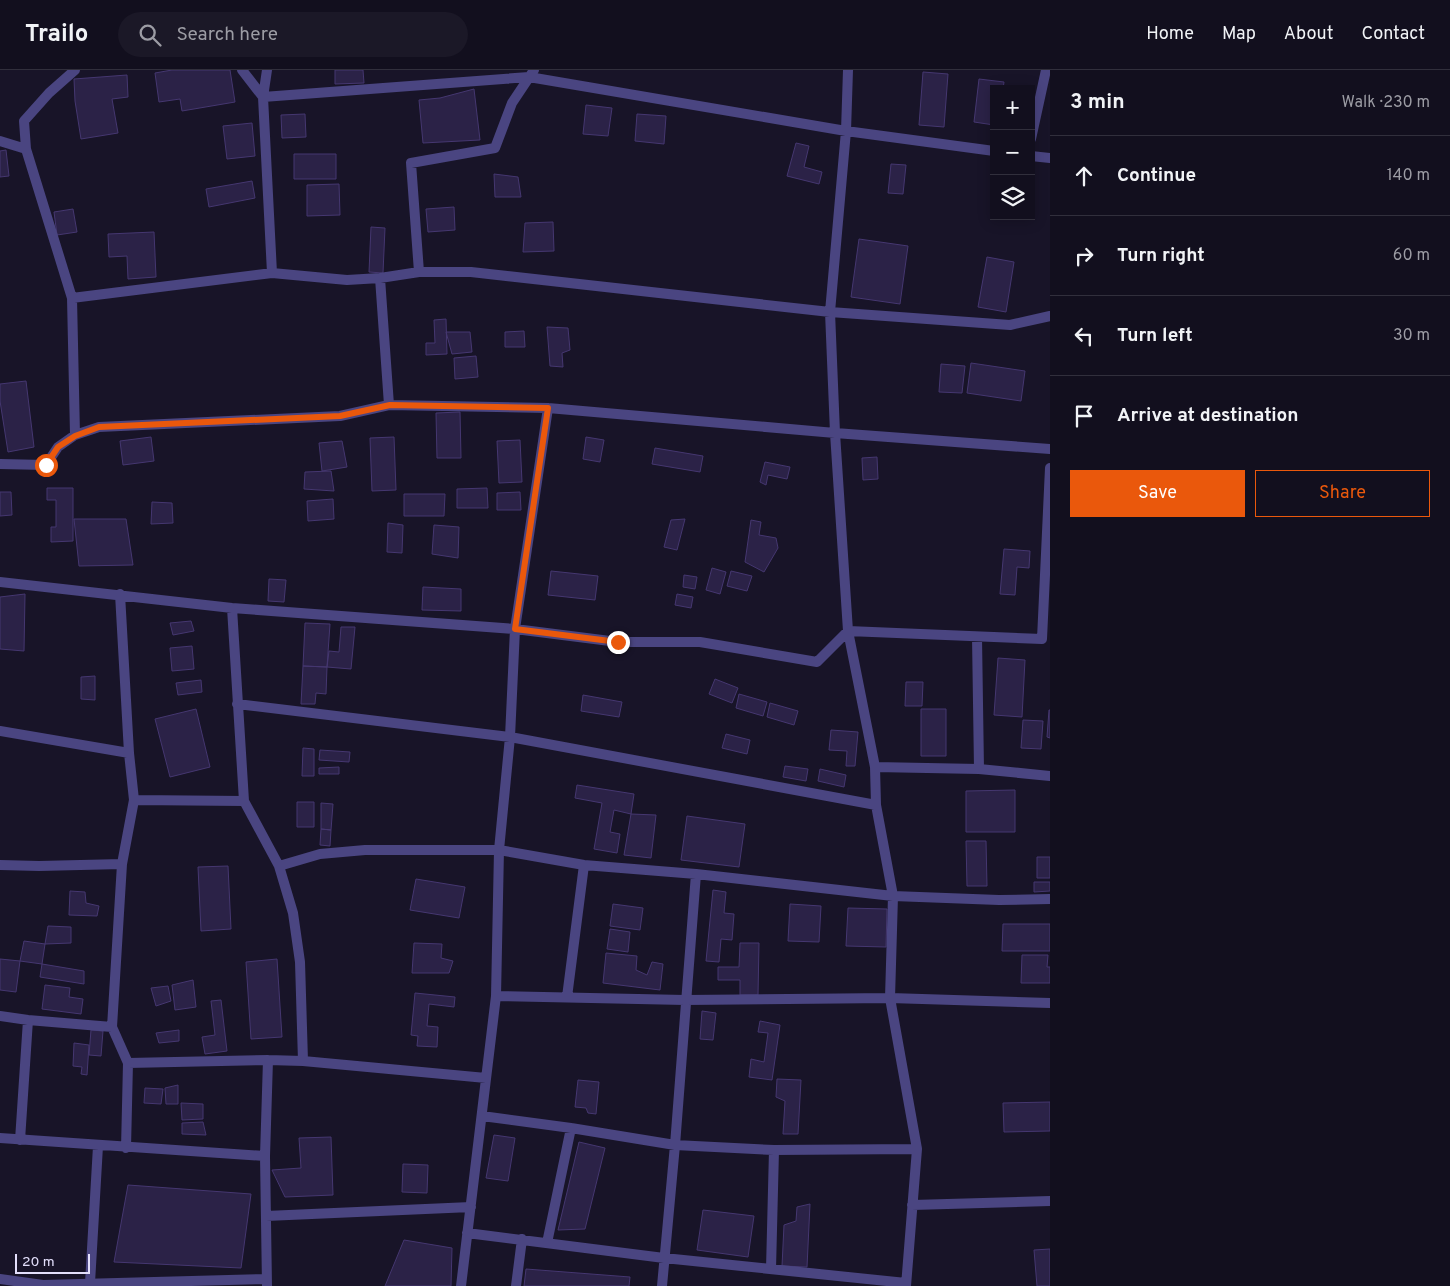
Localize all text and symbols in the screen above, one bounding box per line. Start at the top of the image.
search box [118,12,468,57]
text: Trailo [25,20,88,50]
icon: search [136,21,164,49]
text: Search here [176,23,278,47]
text: Home [1146,23,1194,46]
text: Map [1222,23,1256,46]
text: About [1284,23,1333,46]
text: Contact [1361,23,1425,46]
map controls [990,85,1035,220]
button: + [990,85,1035,130]
text: 3 min [1070,89,1125,116]
text: Walk · 230 m [1341,93,1430,113]
button: − [990,130,1035,175]
icon: ahead [1070,162,1098,190]
text: Continue [1117,164,1196,188]
text: 140 m [1387,166,1430,186]
button: layers [990,175,1035,220]
icon: right [1070,242,1098,270]
text: Turn right [1117,244,1205,268]
text: 60 m [1393,246,1430,266]
icon: left [1070,322,1098,350]
text: Turn left [1117,324,1193,348]
text: 30 m [1393,326,1430,346]
icon: arrive [1070,402,1098,430]
text: Arrive at destination [1117,404,1298,428]
route start [35,454,58,477]
button: Save [1070,470,1245,517]
button: Share [1255,470,1430,517]
route end [607,631,630,654]
scale bar [15,1251,90,1274]
text: 20 m [22,1254,55,1271]

